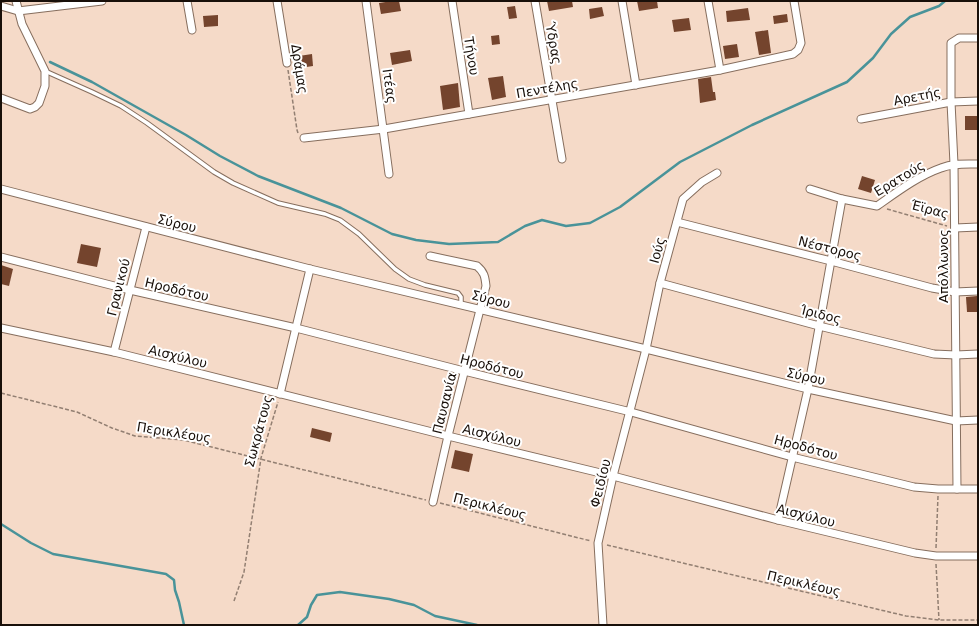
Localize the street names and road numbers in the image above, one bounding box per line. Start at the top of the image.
street label: Ύδρας [542,20,565,66]
street label: Τήνου [461,35,482,76]
street label: Δράμας [288,43,311,95]
street label: Ιτέας [380,68,399,104]
street label: Πεντέλης [515,76,579,101]
street label: Αρετής [892,85,942,108]
street label: Ερατούς [871,158,927,199]
street label: Έϊρας [908,197,950,222]
street label: Σύρου [156,211,198,236]
street label: Απόλλωνος [936,229,951,303]
street label: Νέστορος [797,233,863,264]
street label: Ιούς [647,235,668,265]
street label: Γρανικού [104,257,133,317]
street label: Ηροδότου [143,275,210,304]
street label: Σύρου [470,287,512,312]
street label: Ίριδος [798,302,843,327]
street label: Αισχύλου [147,342,209,371]
street label: Ηροδότου [458,351,525,382]
street label: Σύρου [785,365,827,388]
street label: Παυσανία [430,371,459,435]
street label: Σωκράτους [242,393,275,469]
street label: Περικλέους [136,419,212,446]
street label: Αισχύλου [461,421,523,450]
street label: Ηροδότου [772,432,839,463]
street label: Φειδίου [587,457,614,509]
street label: Περικλέους [452,490,528,523]
street label: Αισχύλου [775,501,837,530]
street label: Περικλέους [766,568,842,599]

